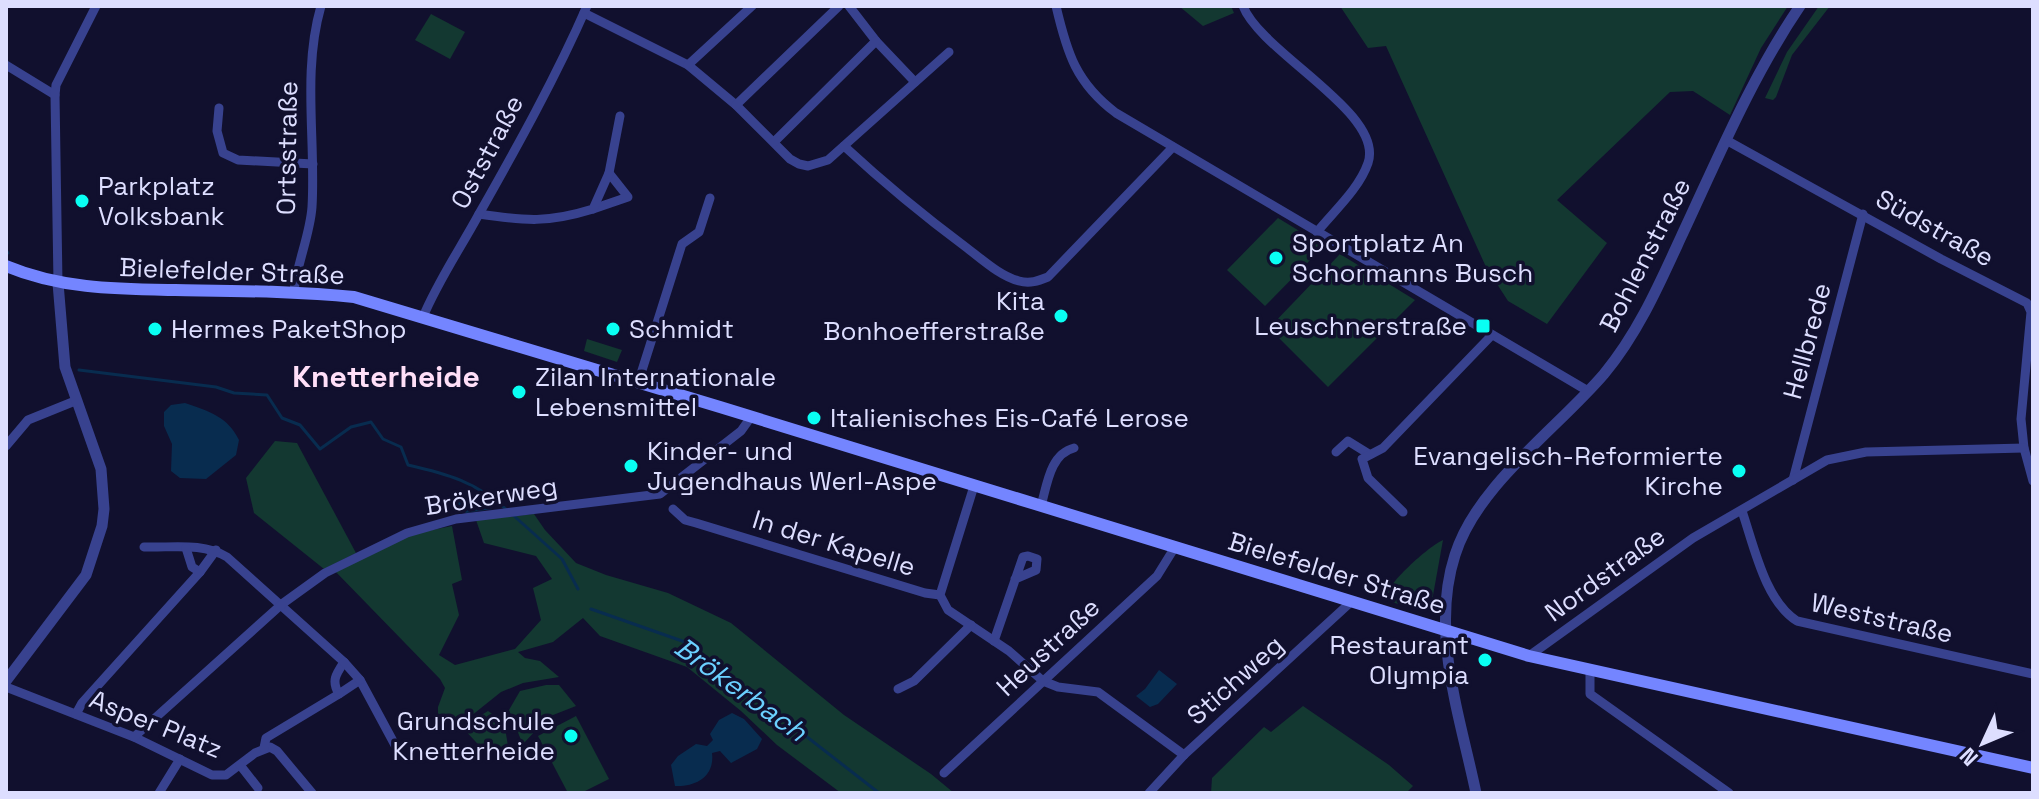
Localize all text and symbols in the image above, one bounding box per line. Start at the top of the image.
street label: Ortsstraße [269,81,305,215]
street label: Oststraße [443,89,531,215]
place label: Parkplatz Volksbank [98,169,225,233]
street label: Bohlenstraße [1592,172,1698,338]
street label: Südstraße [1870,182,2000,274]
marker: Parkplatz Volksbank [73,192,91,210]
place label: Sportplatz An Schormanns Busch [1292,226,1533,290]
marker: Sportplatz An Schormanns Busch [1267,249,1285,267]
street label: Bielefelder Straße [119,250,345,292]
street label: Hellbrede [1775,279,1839,403]
place label: Kita Bonhoefferstraße [823,284,1045,348]
marker: Kita Bonhoefferstraße [1052,307,1070,325]
place label: Leuschnerstraße [1254,309,1467,343]
place label: Hermes PaketShop [171,312,407,346]
place label: Schmidt [629,312,734,346]
marker: Leuschnerstraße [1474,317,1492,335]
marker: Hermes PaketShop [146,320,164,338]
marker: Schmidt [604,320,622,338]
district label: Knetterheide [292,357,480,396]
place label: Zilan Internationale Lebensmittel [535,360,776,424]
marker: Zilan Internationale Lebensmittel [510,383,528,401]
place label: Italienisches Eis-Café Lerose [830,401,1189,435]
marker: Italienisches Eis-Café Lerose [805,409,823,427]
place label: Kinder- und Jugendhaus Werl-Aspe [647,434,937,498]
place label: Evangelisch-Reformierte Kirche [1413,439,1723,503]
marker: Kinder- und Jugendhaus Werl-Aspe [622,457,640,475]
marker: Evangelisch-Reformierte Kirche [1730,462,1748,480]
street label: Brökerweg [422,469,560,523]
street label: In der Kapelle [748,502,920,584]
street label: Nordstraße [1538,519,1672,629]
street label: Bielefelder Straße [1224,524,1450,622]
street label: Weststraße [1808,585,1956,651]
street label: Heustraße [989,590,1107,704]
street label: Stichweg [1180,628,1290,732]
place label: Restaurant Olympia [1330,628,1469,692]
water label: Brökerbach [668,629,815,750]
marker: Restaurant Olympia [1476,651,1494,669]
street label: Asper Platz [85,682,227,766]
north arrow [1943,703,2023,783]
place label: Grundschule Knetterheide [392,704,555,768]
marker: Grundschule Knetterheide [562,727,580,745]
text: N [1953,742,1984,772]

